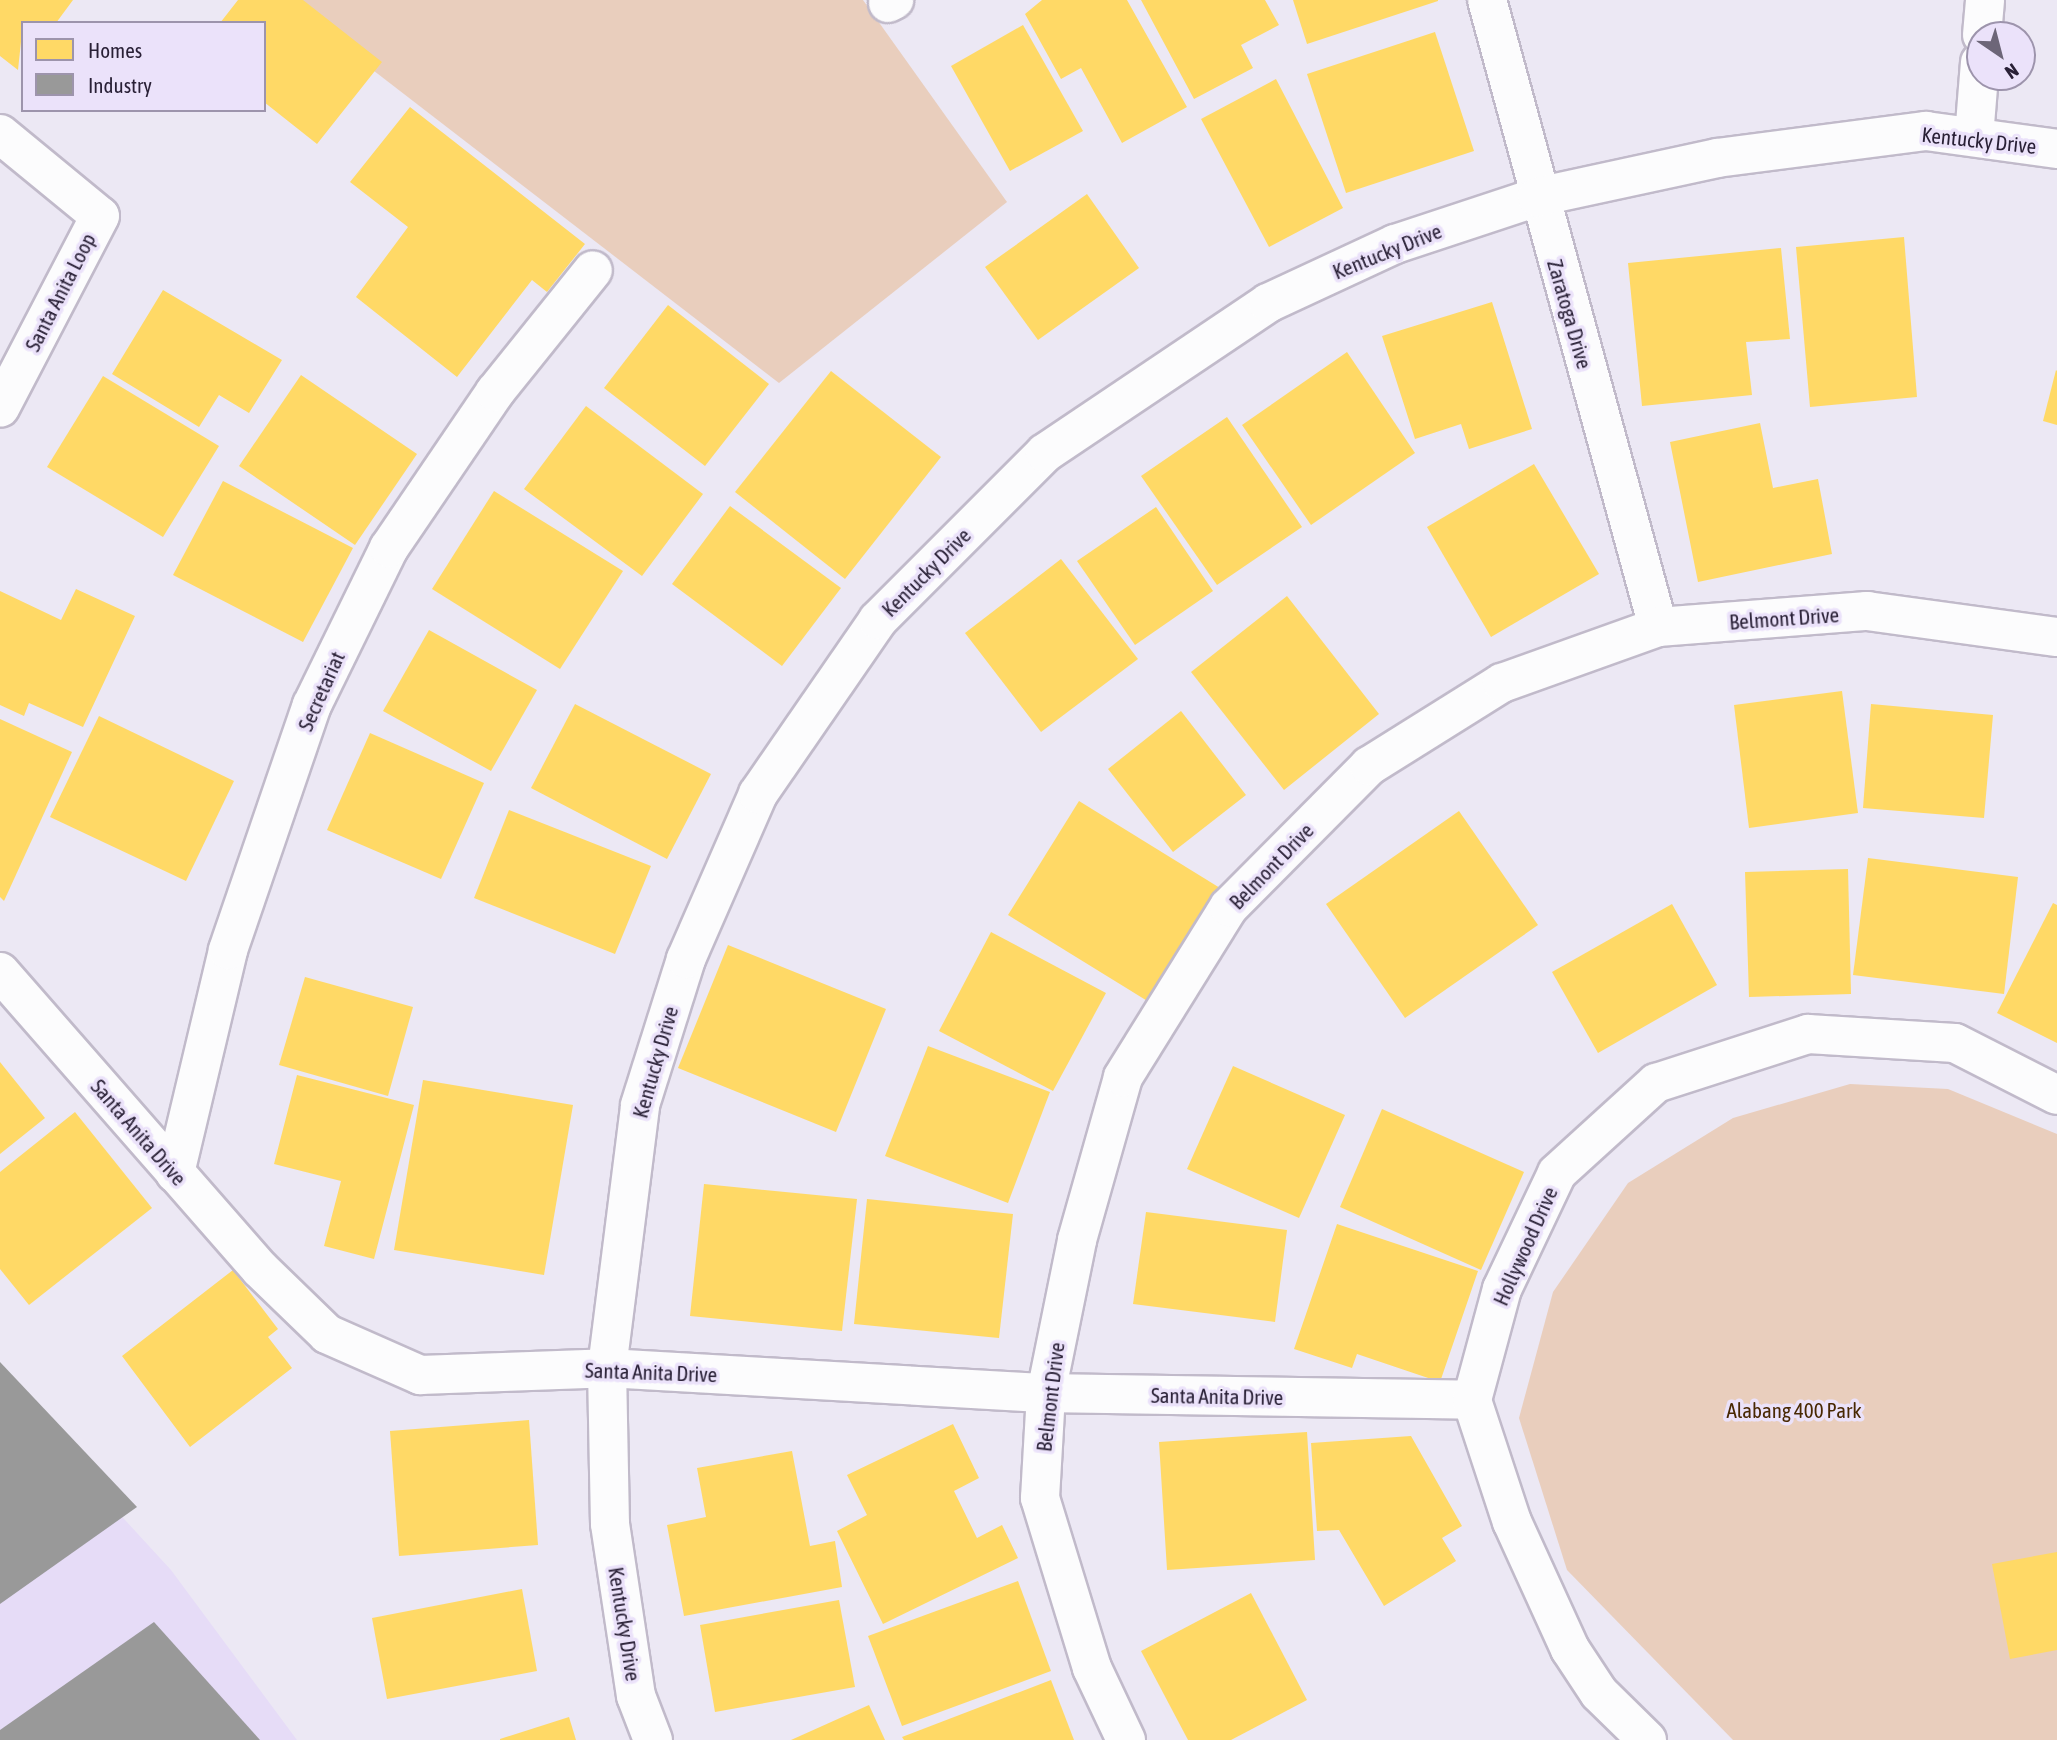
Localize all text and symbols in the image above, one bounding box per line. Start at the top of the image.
legend [21,21,266,112]
north arrow [1966,21,2036,91]
text: Homes [88,38,142,62]
text: N [2001,59,2023,84]
text: Industry [88,73,152,97]
street label: Kentucky Drive [1920,121,2038,159]
street label: Kentucky Drive [1329,218,1445,284]
street label: Santa Anita Loop [19,229,101,355]
street label: Zaratoga Drive [1542,256,1598,372]
street label: Kentucky Drive [876,522,976,622]
street label: Belmont Drive [1728,602,1840,634]
street label: Secretariat [292,647,350,735]
street label: Belmont Drive [1224,818,1318,914]
street label: Kentucky Drive [627,1003,683,1121]
street label: Santa Anita Drive [86,1074,192,1190]
street label: Hollywood Drive [1488,1183,1562,1309]
street label: Belmont Drive [1031,1341,1069,1453]
street label: Santa Anita Drive [584,1357,718,1387]
street label: Santa Anita Drive [1151,1382,1283,1410]
park label: Alabang 400 Park [1727,1397,1861,1423]
street label: Kentucky Drive [604,1565,646,1683]

